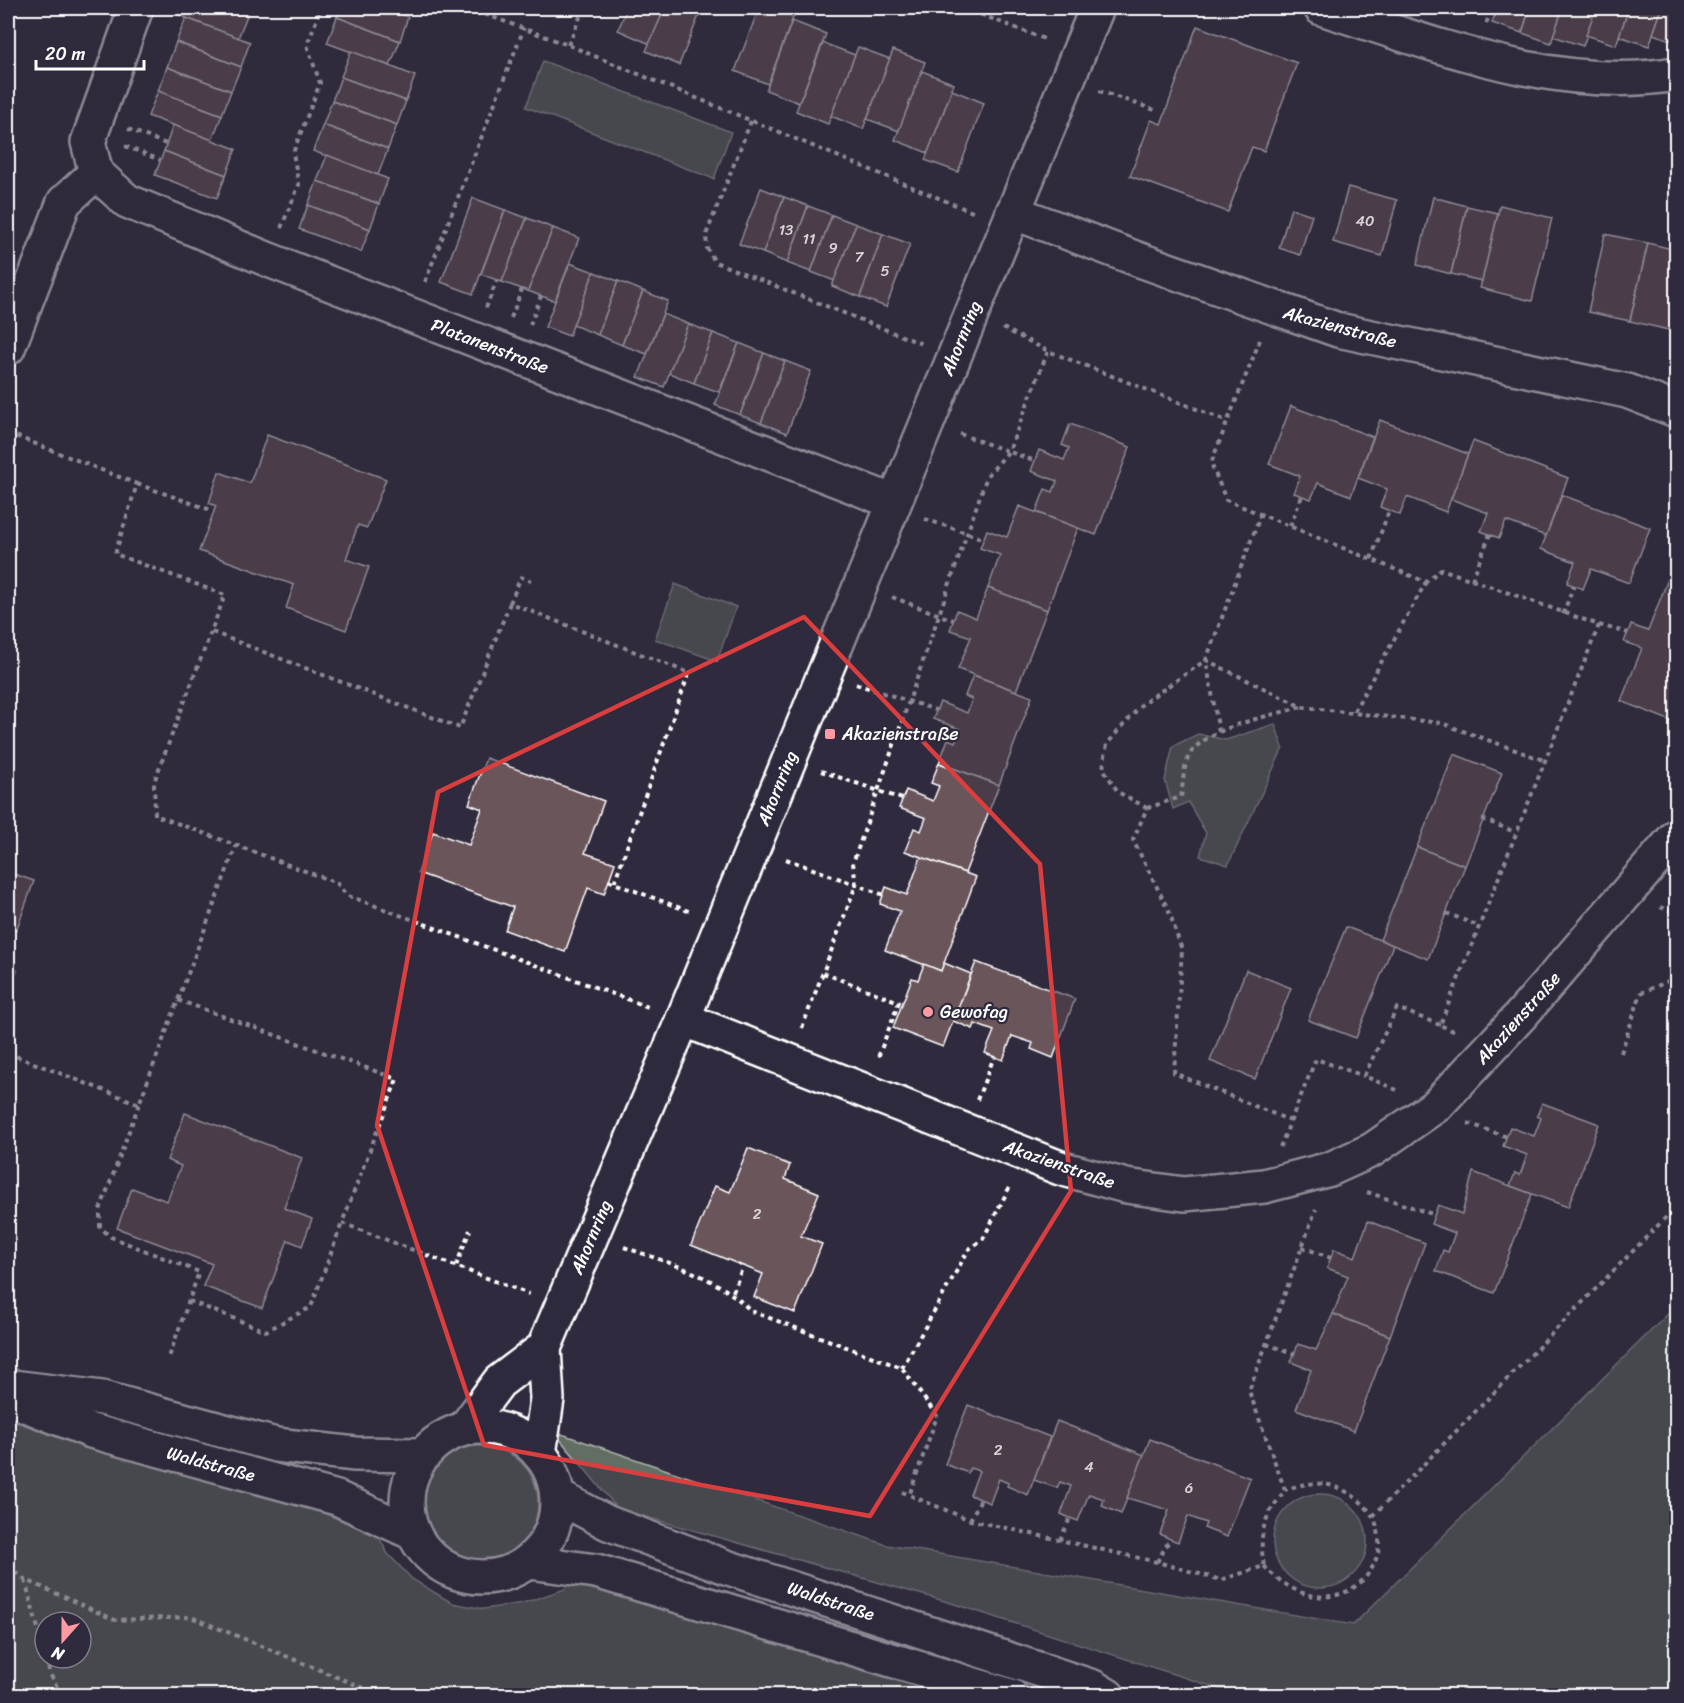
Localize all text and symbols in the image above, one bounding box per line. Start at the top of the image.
scale bar [36,33,144,71]
text: 20 m [45,38,85,70]
house number: 40 [1356,208,1374,234]
house number: 13 [779,217,793,243]
house number: 11 [803,226,815,252]
house number: 9 [828,235,838,261]
house number: 7 [855,244,865,270]
house number: 5 [880,258,890,284]
street label: Ahornring [931,296,991,381]
street label: Akazienstraße [1279,296,1400,358]
street label: Platanenstraße [426,309,554,383]
place label: Akazienstraße [841,718,959,750]
marker: Akazienstraße [823,727,837,741]
street label: Ahornring [747,746,807,831]
street label: Akazienstraße [1466,964,1569,1073]
place label: Gewofag [940,996,1008,1028]
marker: Gewofag [921,1005,935,1019]
street label: Akazienstraße [998,1130,1119,1198]
street label: Ahornring [561,1195,621,1280]
house number: 2 [753,1201,762,1227]
street label: Waldstraße [163,1437,259,1491]
house number: 2 [994,1437,1003,1463]
house number: 4 [1084,1454,1094,1480]
house number: 6 [1185,1475,1193,1501]
street label: Waldstraße [783,1572,879,1630]
north arrow [33,1610,93,1670]
text: N [47,1638,69,1669]

